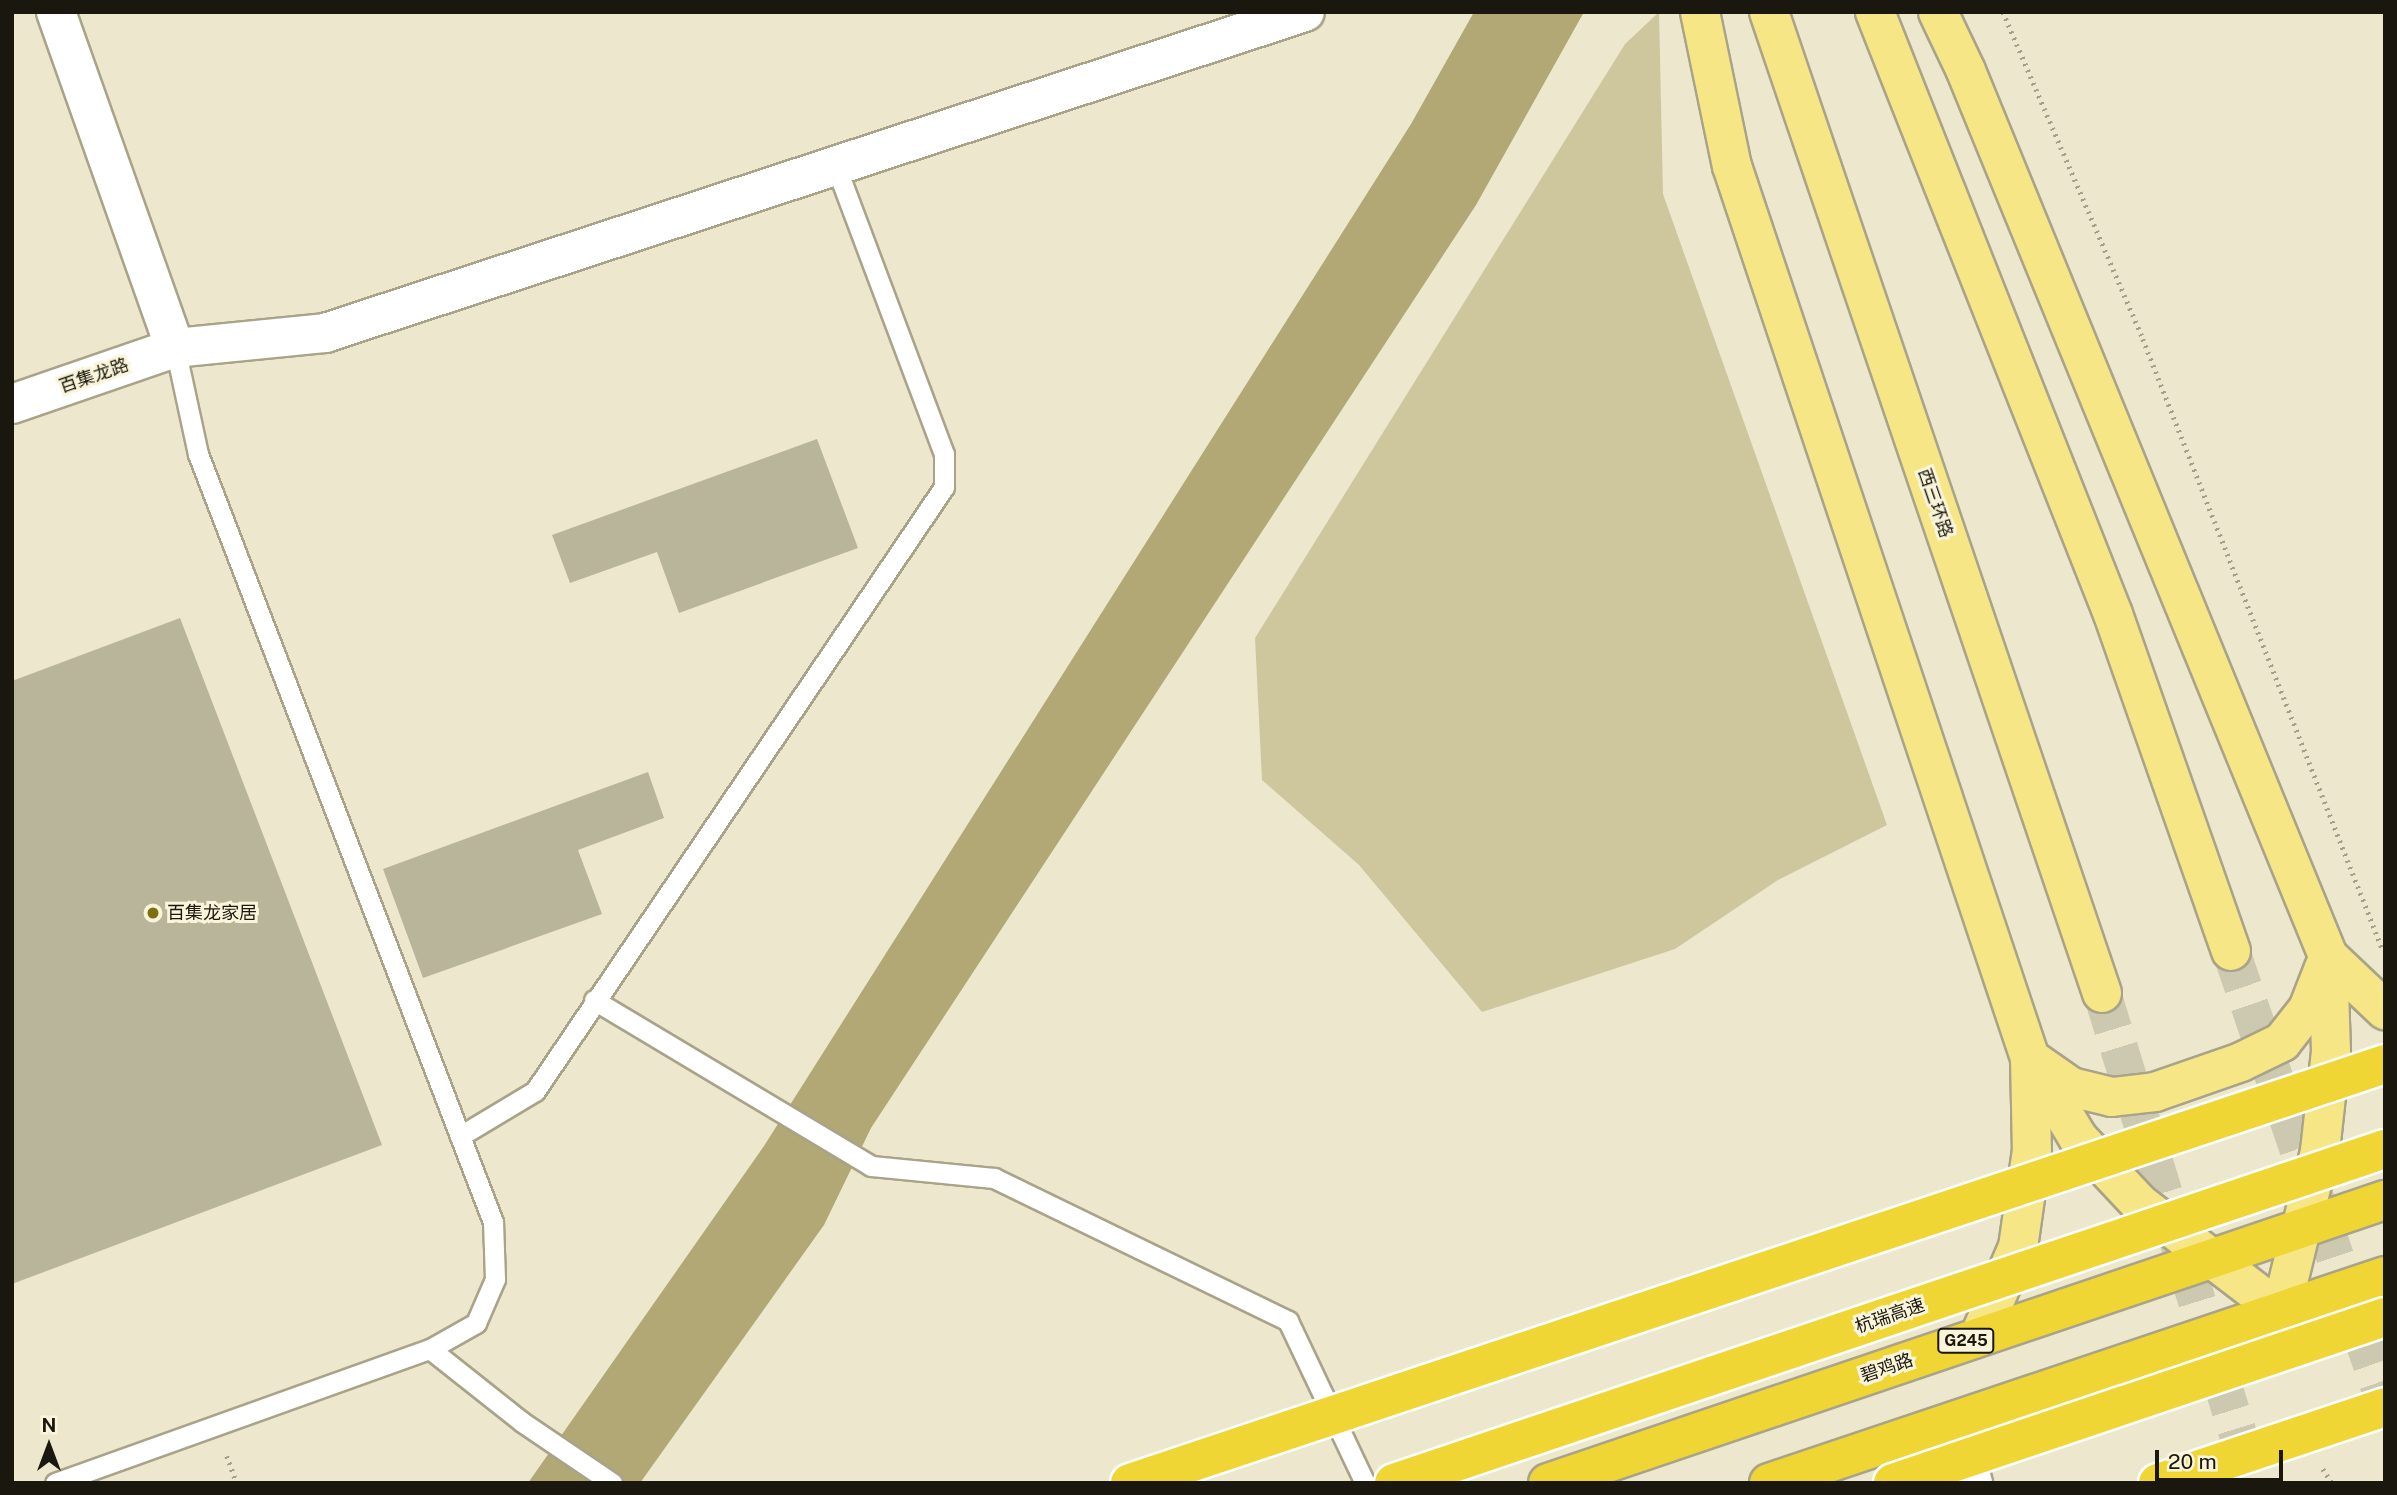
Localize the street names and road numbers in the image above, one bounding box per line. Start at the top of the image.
street label: 百集龙路 [56,354,132,398]
street label: 西三环路 [1913,465,1957,541]
street label: 杭瑞高速 [1852,1294,1928,1338]
road number: G245 [1936,1329,1996,1354]
street label: 碧鸡路 [1858,1349,1916,1387]

